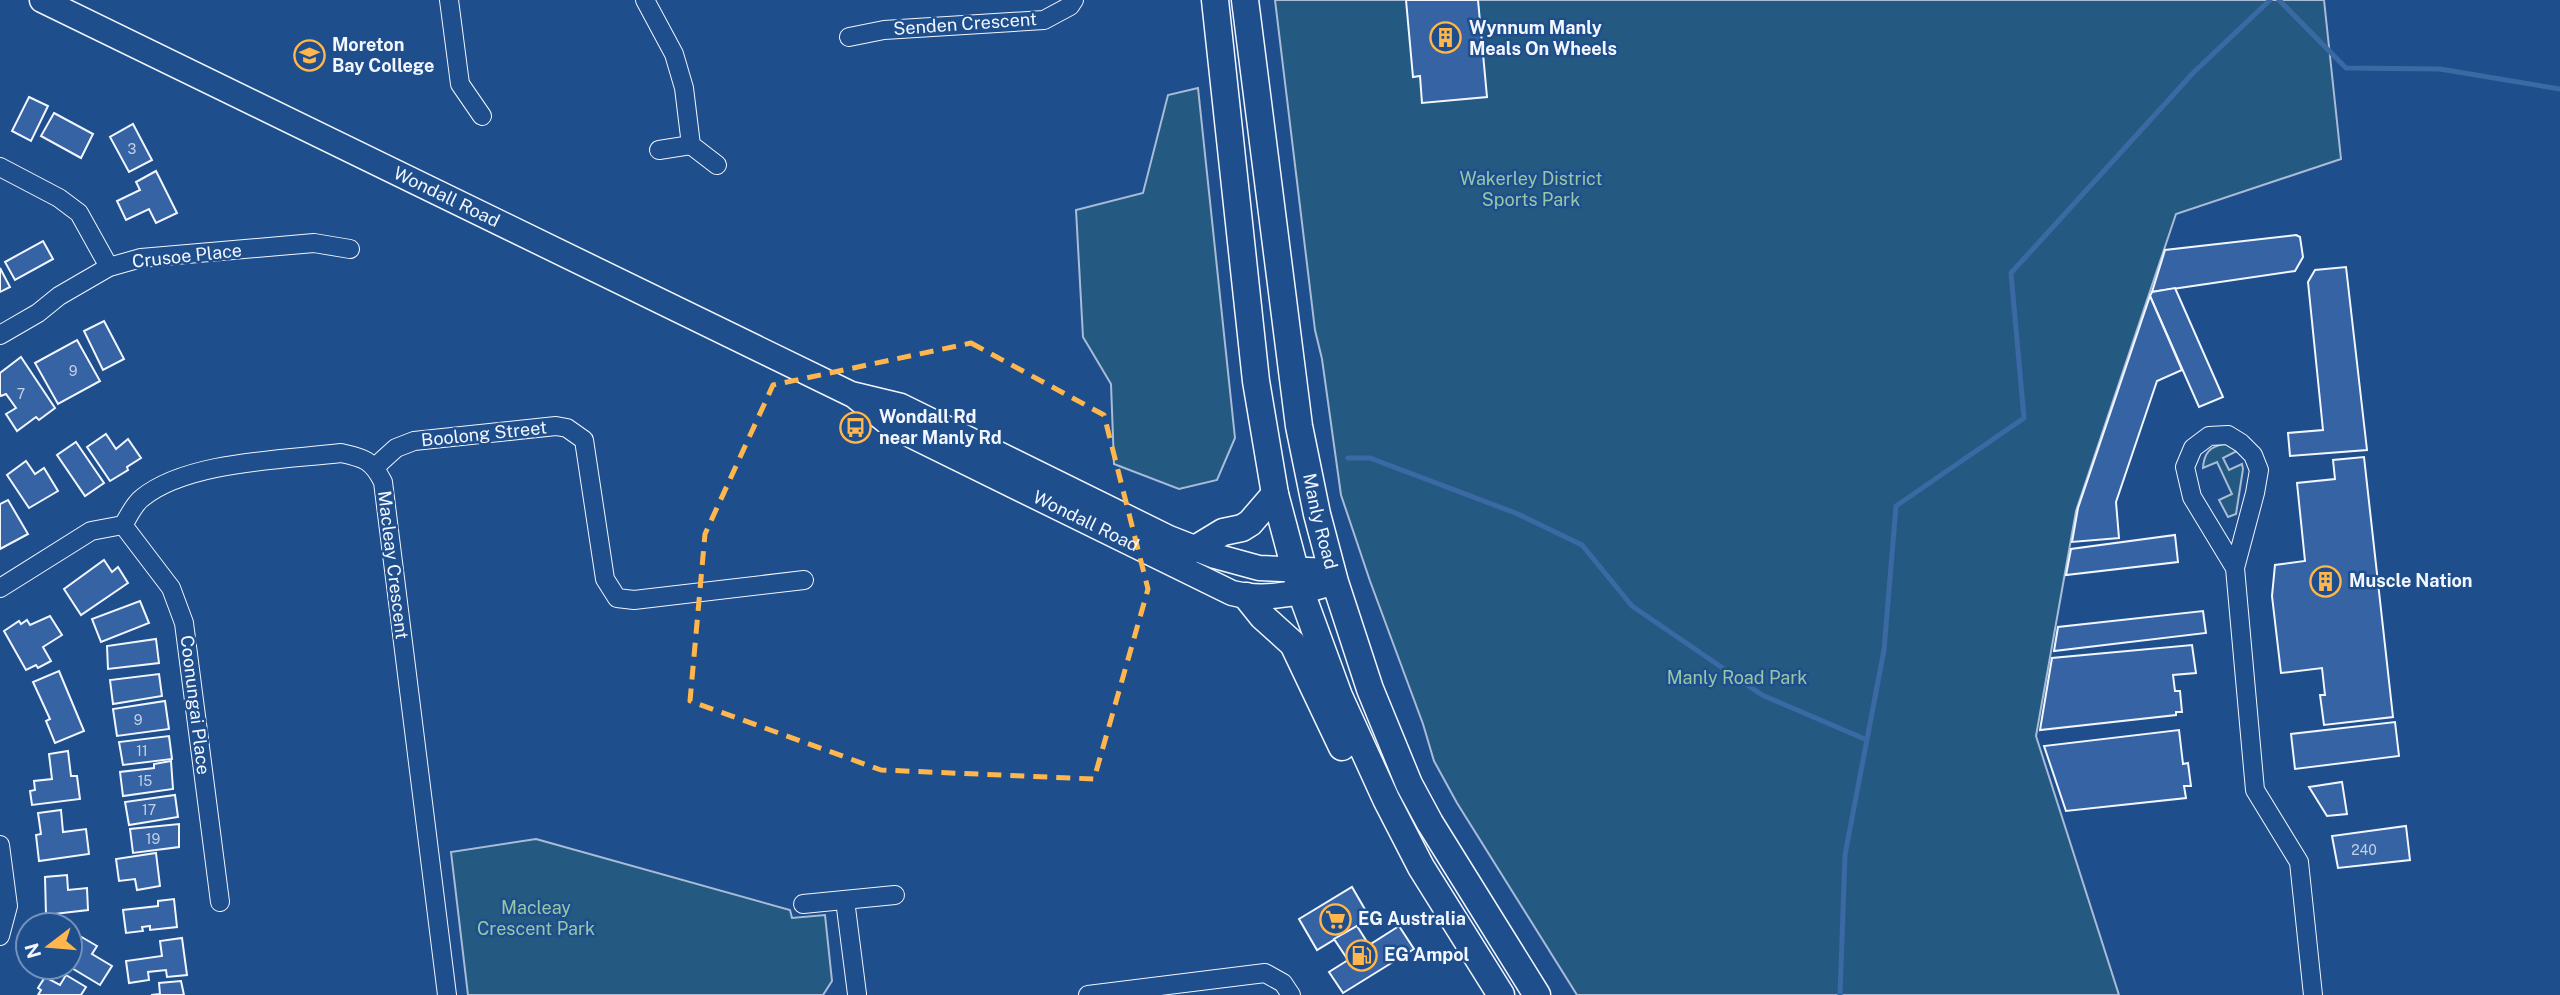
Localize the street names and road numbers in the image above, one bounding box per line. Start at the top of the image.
street label: Senden Crescent [893,8,1037,39]
street label: Wondall Road [390,162,503,231]
street label: Crusoe Place [131,239,243,272]
street label: Boolong Street [420,416,548,451]
street label: Manly Road [1299,471,1342,571]
street label: Wondall Road [1030,486,1143,556]
street label: Macleay Crescent [374,489,413,640]
street label: Coonungai Place [177,634,214,776]

